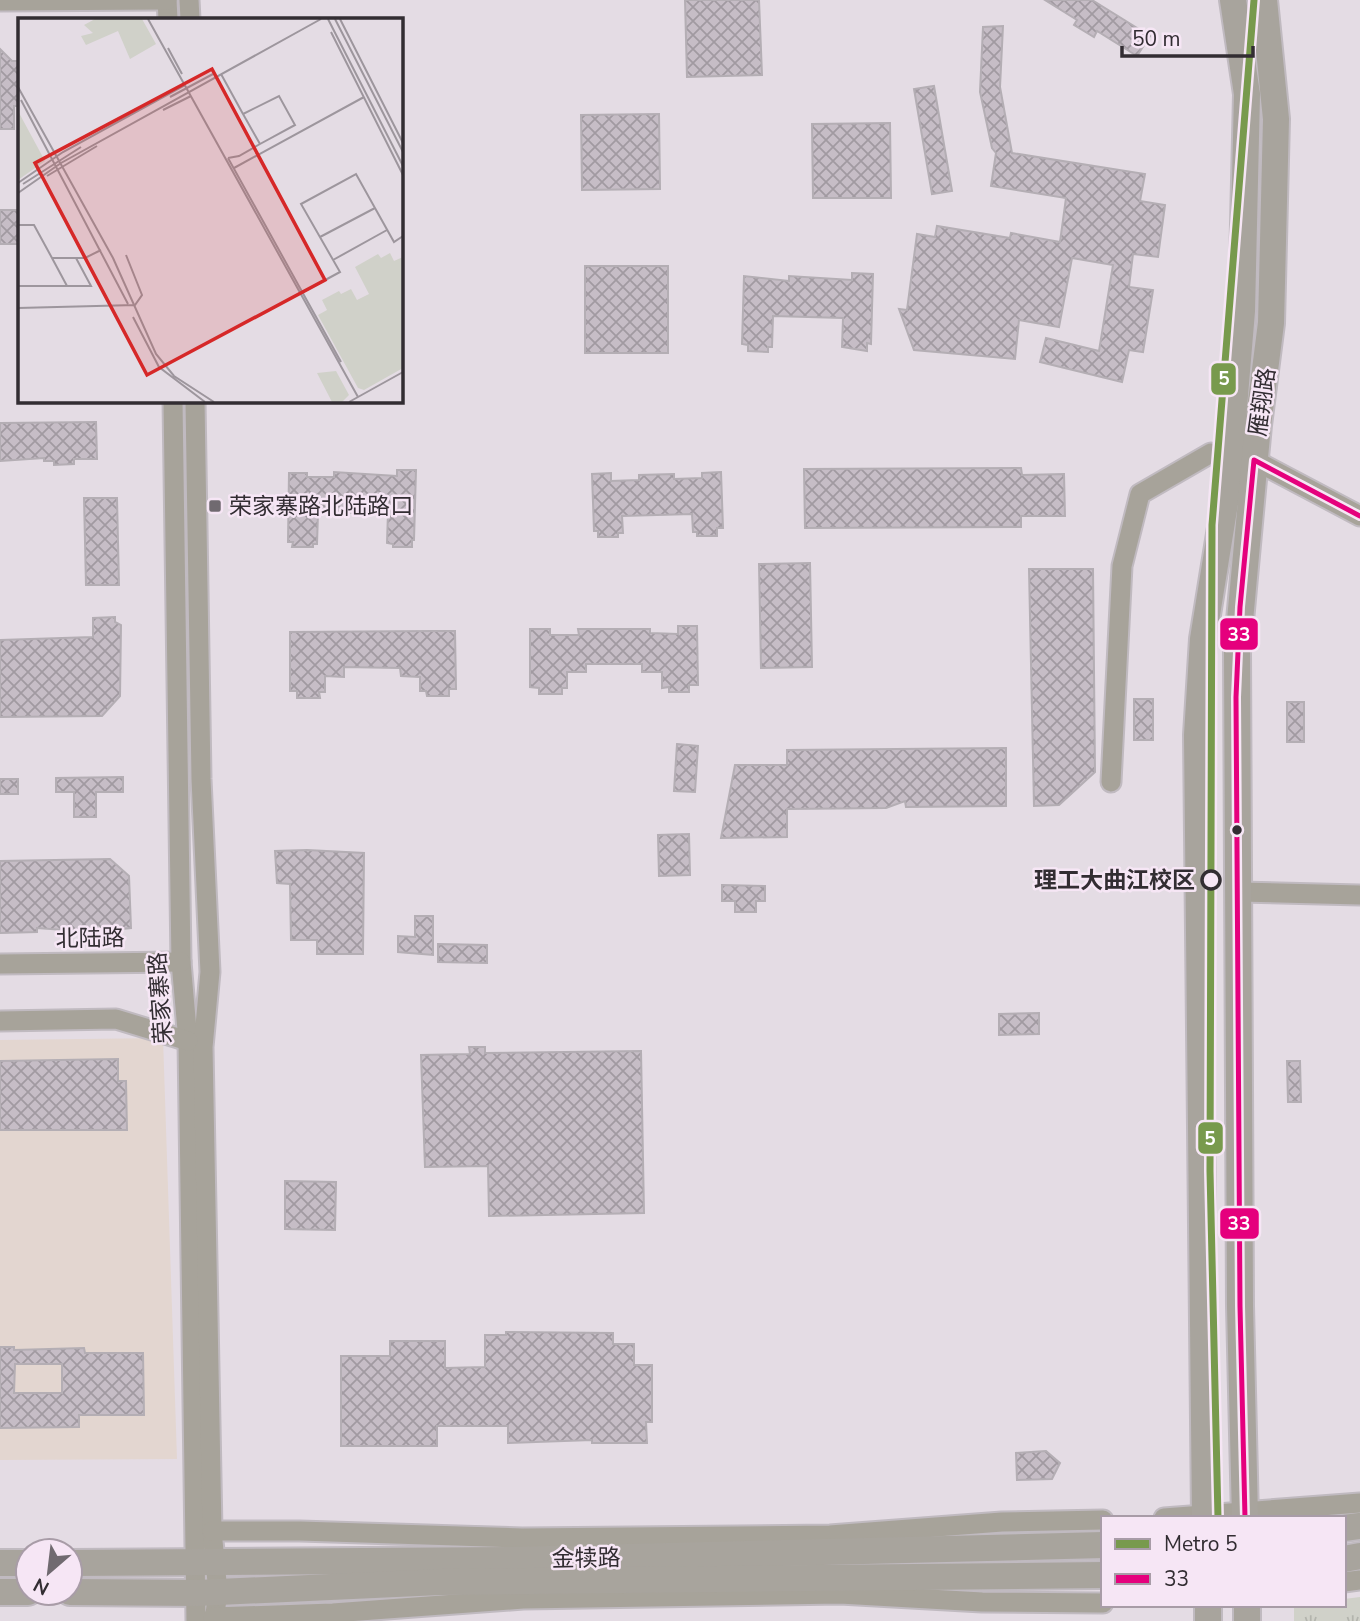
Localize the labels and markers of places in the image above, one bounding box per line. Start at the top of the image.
place label: 荣家寨路北陆路口 [229,491,413,522]
marker: 荣家寨路北陆路口 [207,498,223,514]
unlabelled marker [1230,823,1244,837]
place label: 理工大曲江校区 [1034,865,1195,896]
marker: 理工大曲江校区 [1201,870,1221,890]

